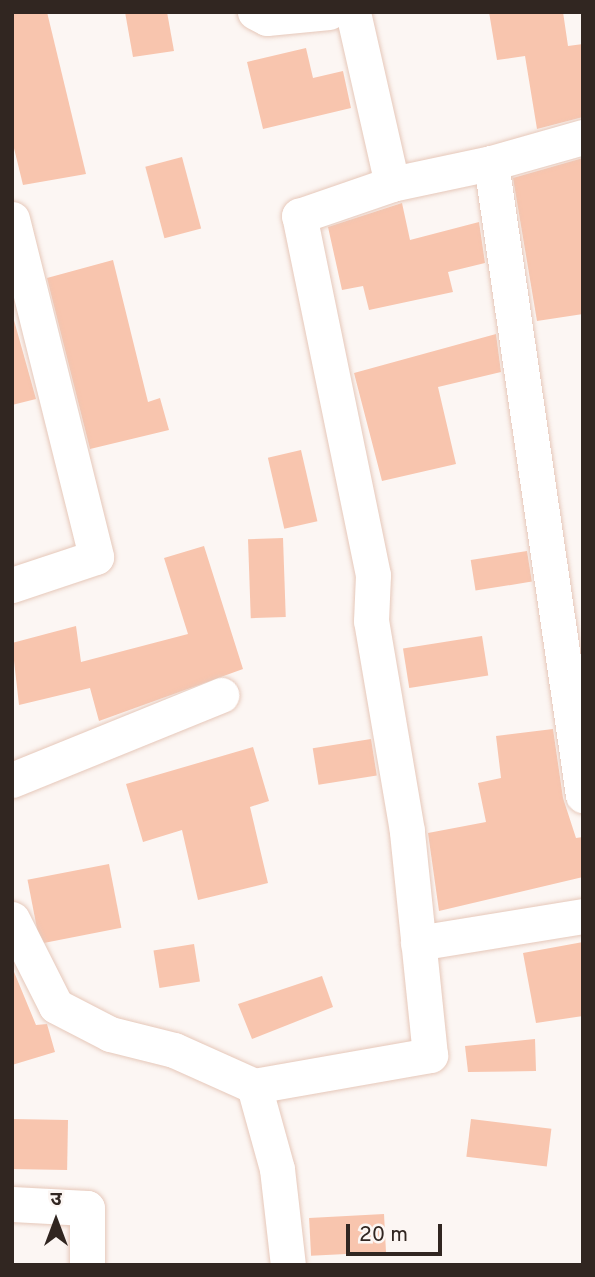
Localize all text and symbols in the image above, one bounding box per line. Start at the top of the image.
north arrow [21,1186,91,1256]
text: उ [50,1188,62,1212]
scale bar [350,1210,446,1254]
text: 20 m [359,1222,408,1249]

